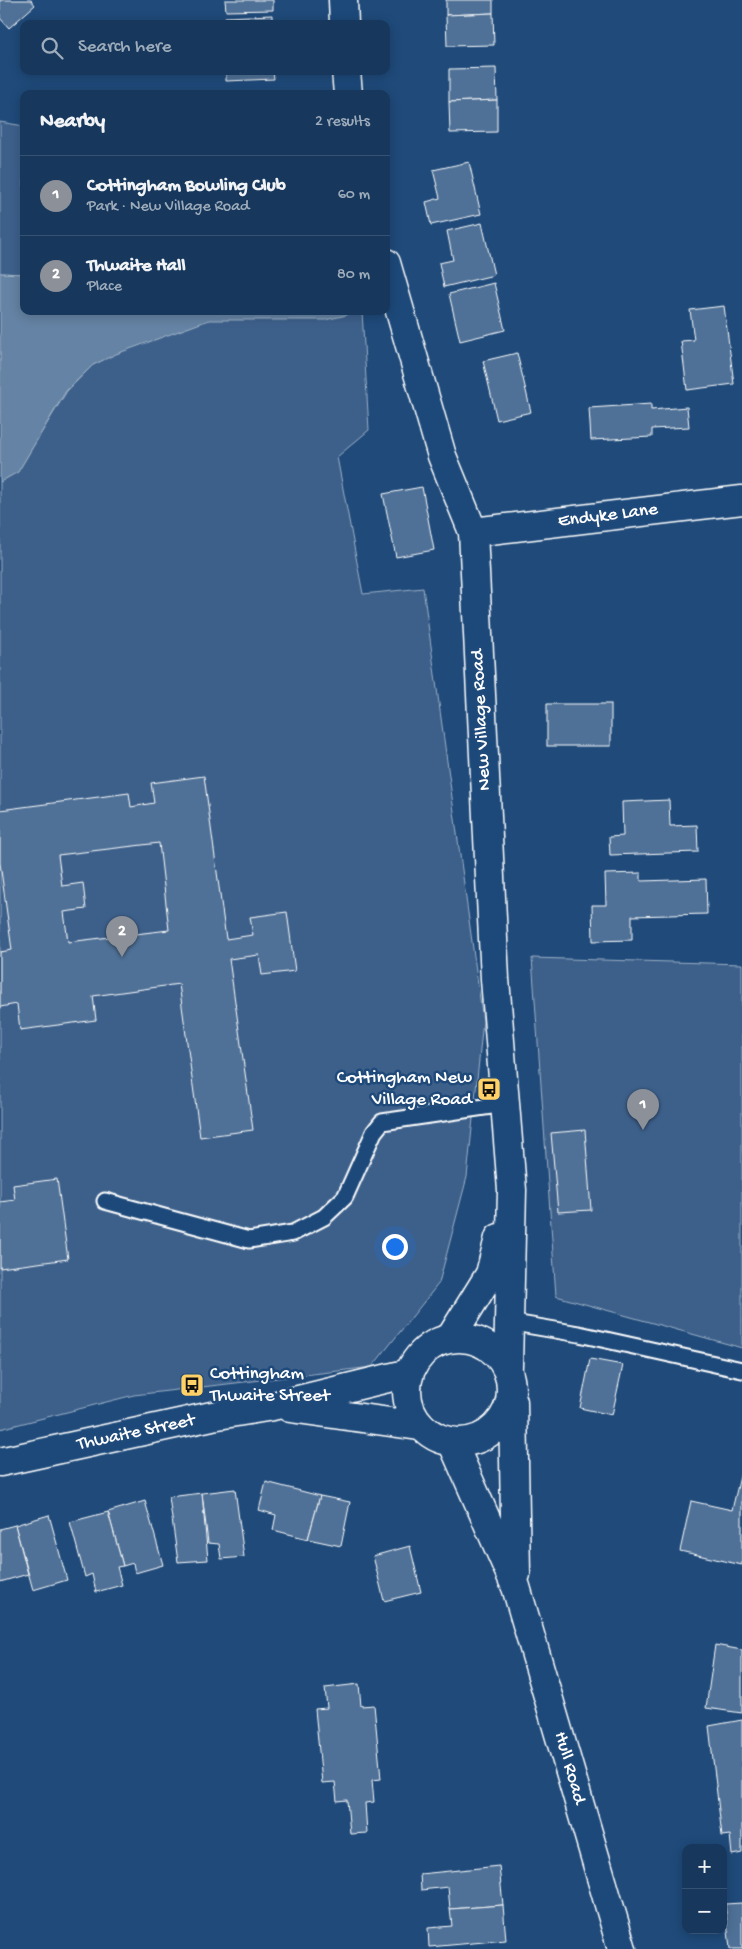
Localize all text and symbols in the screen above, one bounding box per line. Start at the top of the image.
search box [20,20,390,75]
icon: search [38,34,66,62]
text: Search here [78,36,172,59]
text: Nearby [40,110,105,135]
text: 2 results [315,113,370,132]
text: Cottingham Bowling Club [87,175,286,198]
text: 1 [53,186,59,205]
text: 60 m [338,186,370,205]
text: Park · New Village Road [87,198,249,217]
text: Thwaite Hall [87,255,186,278]
text: 2 [52,266,60,285]
text: 80 m [337,266,370,285]
text: Place [87,278,122,297]
street label: Endyke Lane [557,498,659,534]
street label: New Village Road [467,647,497,791]
pin: 2 [106,916,138,957]
place label: Cottingham New Village Road [337,1067,474,1112]
bus stop icon: Cottingham New Village Road [476,1076,502,1102]
pin: 1 [627,1089,659,1130]
your location [382,1234,408,1260]
place label: Cottingham Thwaite Street [209,1363,332,1408]
bus stop icon: Cottingham Thwaite Street [179,1372,205,1398]
street label: Thwaite Street [74,1409,199,1457]
street label: Hull Road [548,1729,591,1809]
map controls [682,1844,727,1934]
button: + [682,1844,727,1889]
button: − [682,1889,727,1934]

